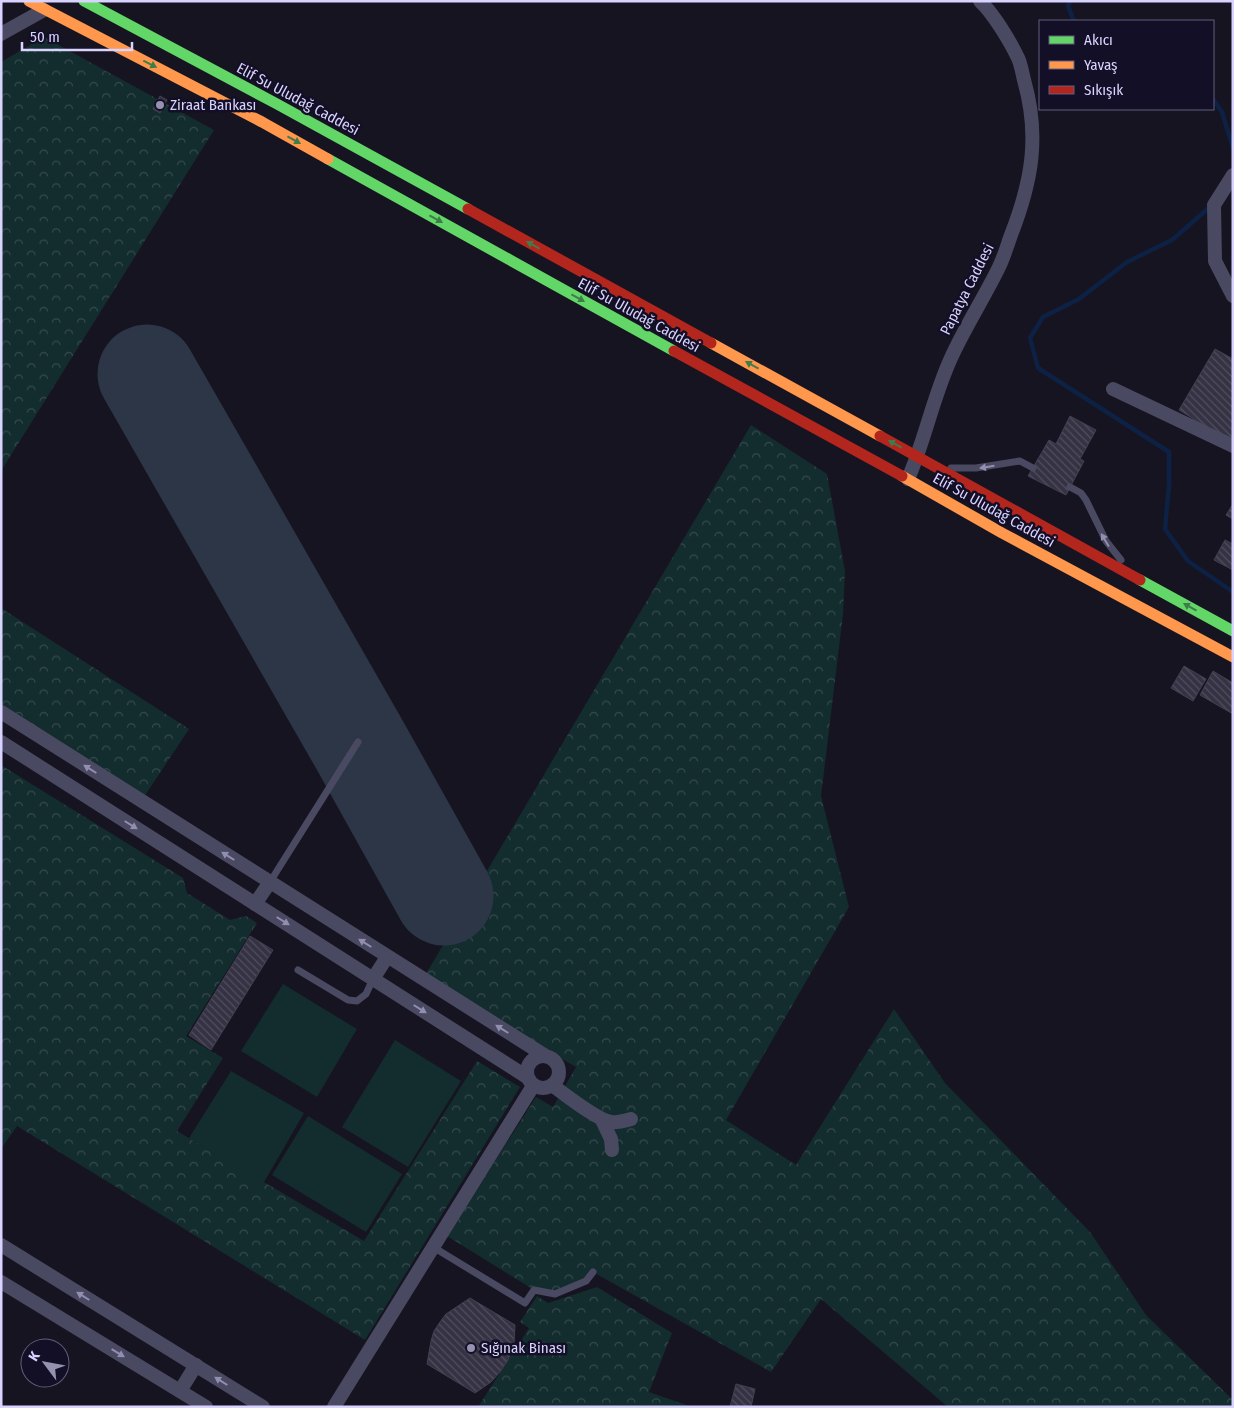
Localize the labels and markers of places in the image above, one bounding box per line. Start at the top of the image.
place label: Ziraat Bankası [170,96,256,114]
marker: Ziraat Bankası [154,99,166,111]
place label: Sığınak Binası [481,1339,566,1357]
marker: Sığınak Binası [465,1342,477,1354]

